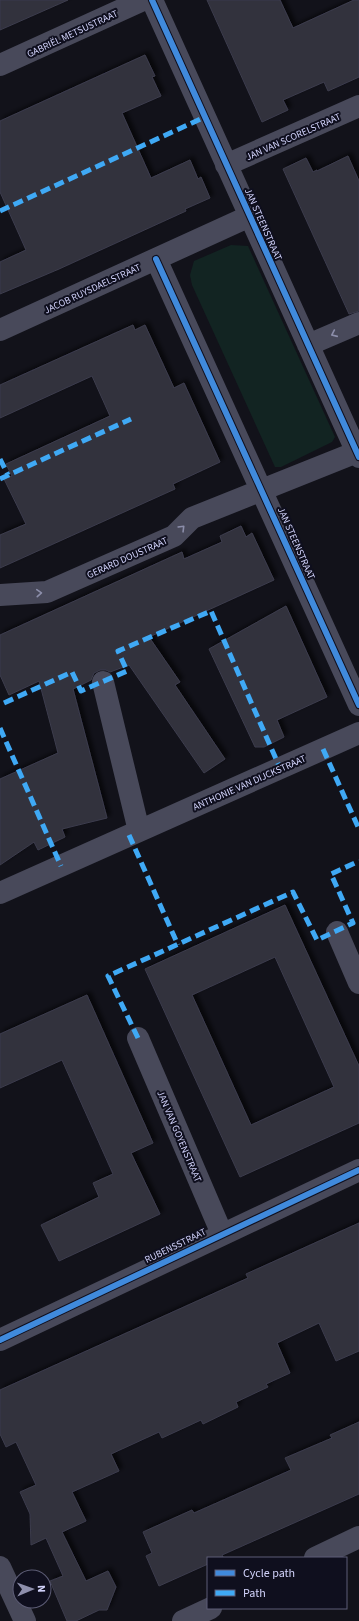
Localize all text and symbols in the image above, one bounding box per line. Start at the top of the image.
street label: GABRIËL METSUSTRAAT [25,6,121,61]
street label: JAN VAN SCORELSTRAAT [244,109,344,164]
street label: JAN STEENSTRAAT [241,186,286,263]
street label: JACOB RUYSDAELSTRAAT [42,260,144,317]
one-way arrow [330,329,338,337]
street label: JAN STEENSTRAAT [274,505,319,582]
one-way arrow [177,525,185,533]
street label: GERARD DOUSTRAAT [85,534,171,582]
one-way arrow [36,588,42,597]
street label: ANTHONIE VAN DIJCKSTRAAT [191,751,309,814]
street label: JAN VAN GOYENSTRAAT [153,1088,205,1185]
street label: RUBENSSTRAAT [142,1225,209,1267]
legend [207,1557,347,1609]
text: Cycle path [243,1565,295,1582]
north arrow [12,1569,52,1609]
text: N [34,1585,49,1593]
text: Path [243,1585,266,1602]

